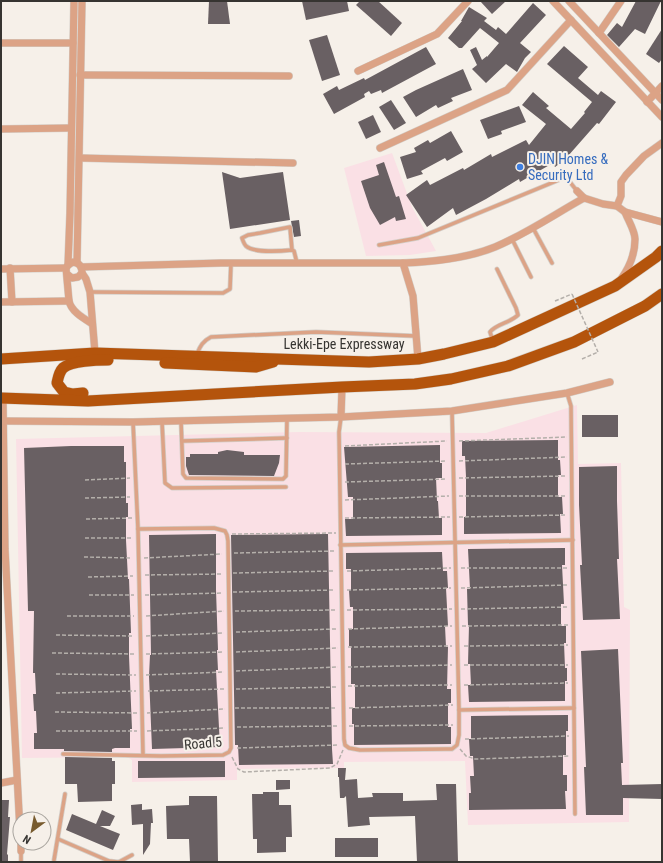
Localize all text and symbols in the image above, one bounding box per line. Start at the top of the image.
place label: DJIN Homes & Security Ltd [528,151,609,183]
marker: DJIN Homes & Security Ltd [515,162,525,172]
street label: Lekki-Epe Expressway [283,336,405,352]
street label: Road 5 [183,733,223,753]
north arrow [12,811,52,851]
text: N [20,832,33,846]

